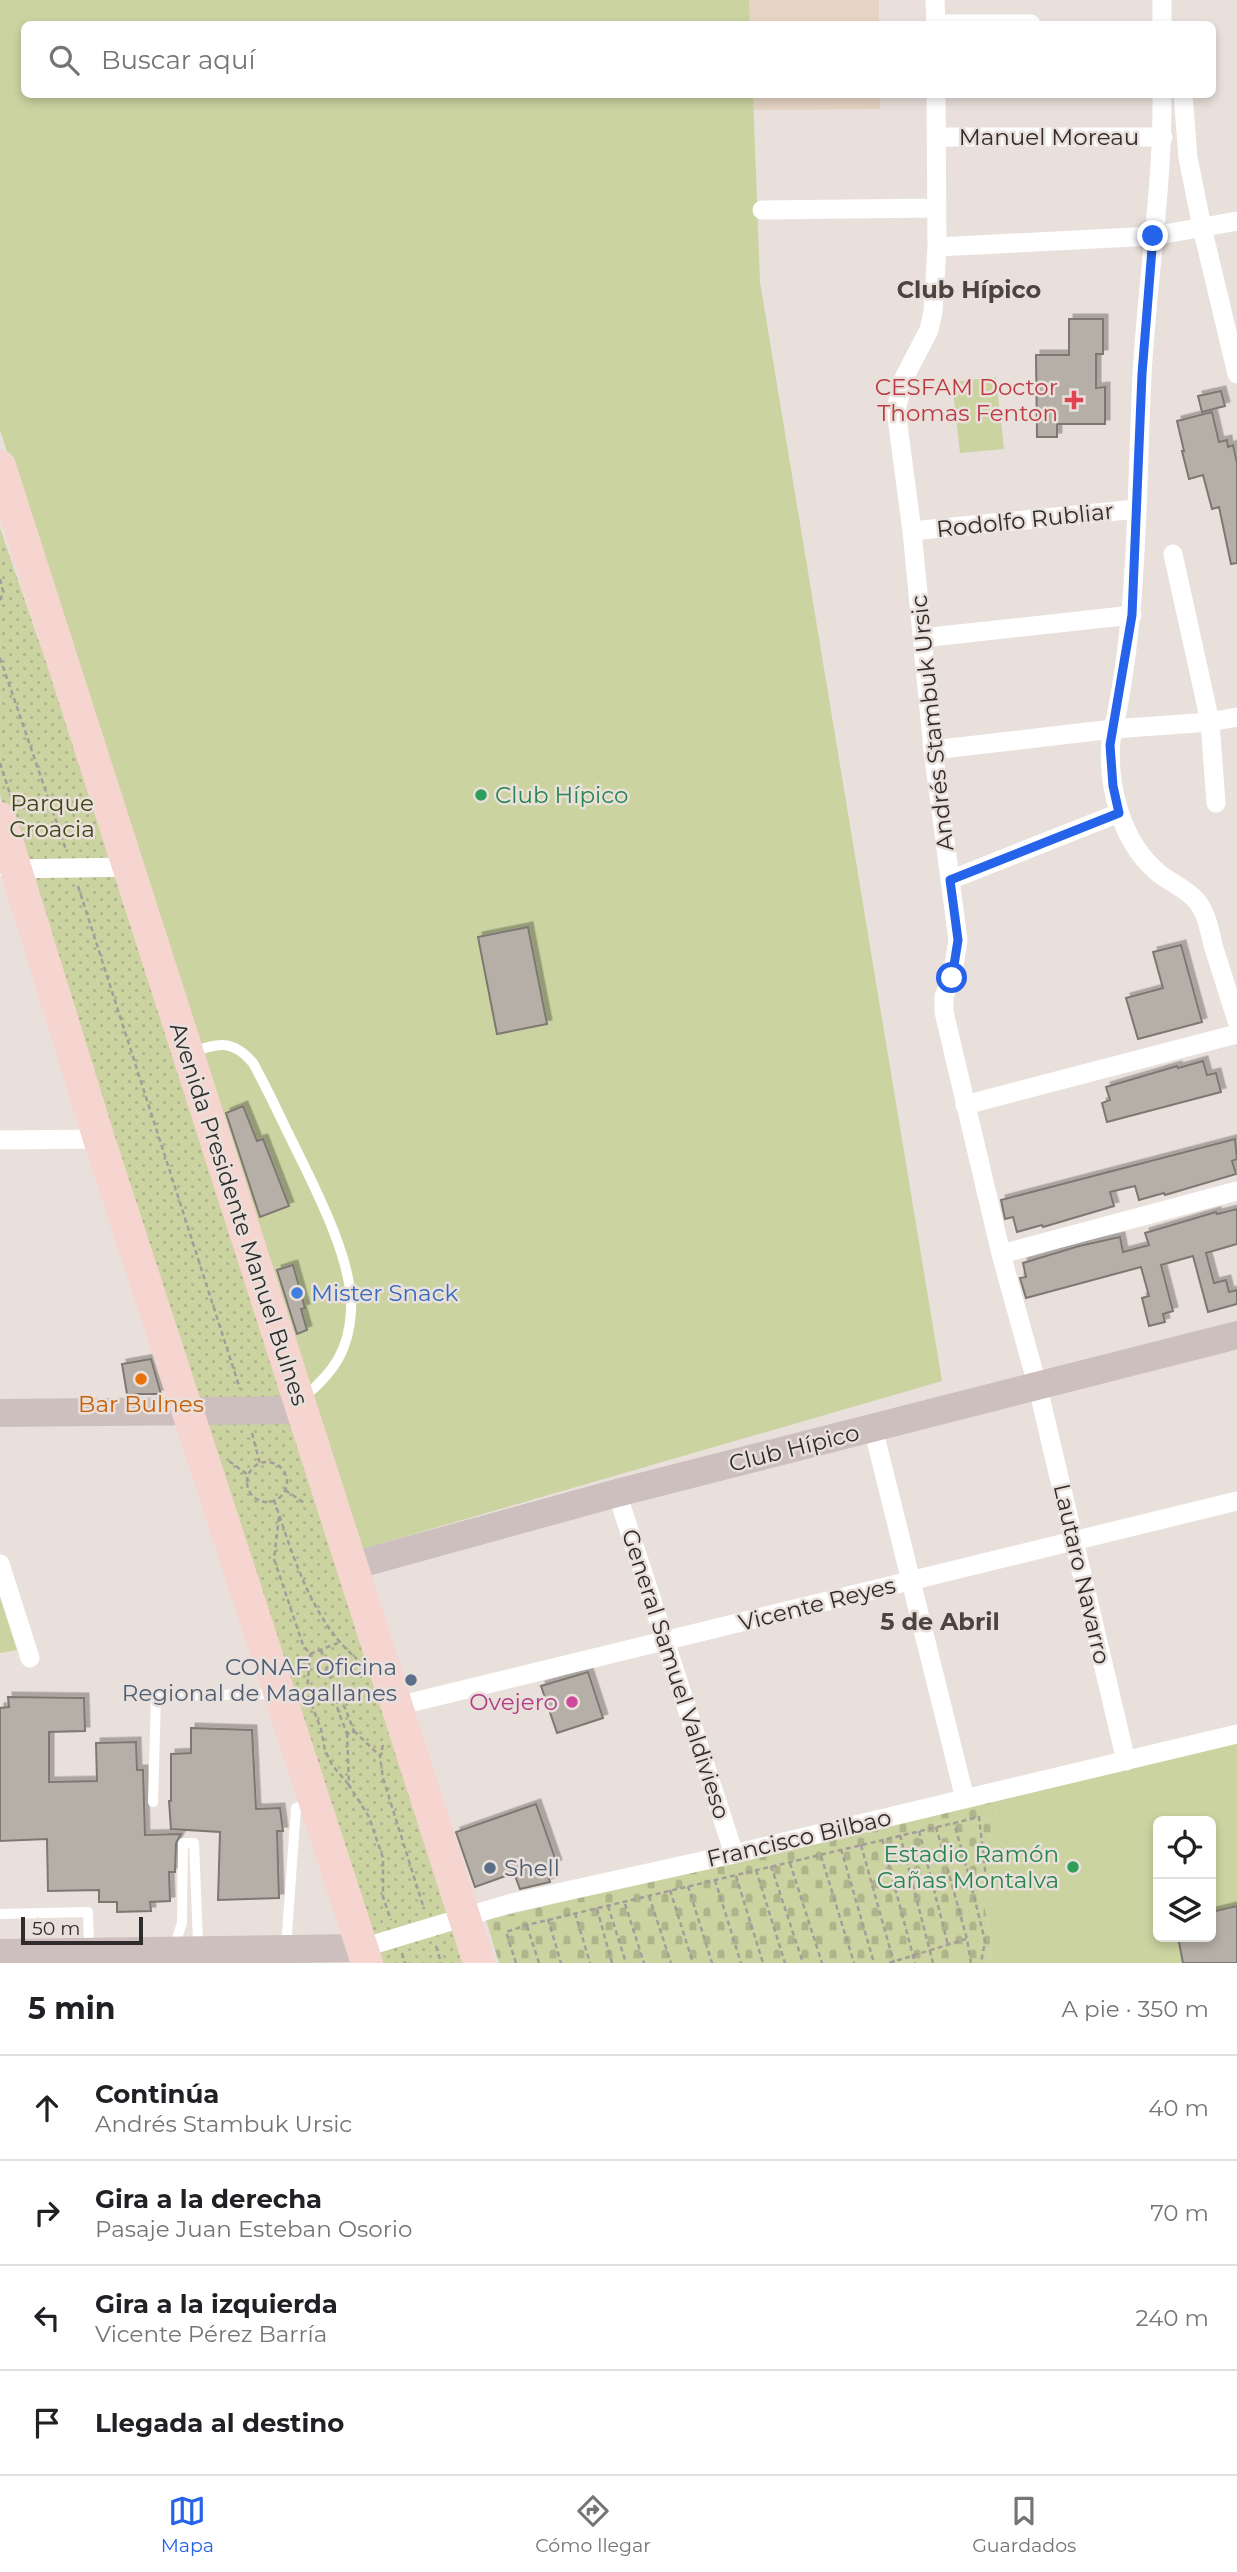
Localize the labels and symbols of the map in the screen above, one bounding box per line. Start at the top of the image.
street label: Manuel Moreau [959,123,1139,151]
route end [1137,220,1168,251]
district label: Club Hípico [897,275,1041,304]
place label: CESFAM Doctor Thomas Fenton [875,373,1058,427]
marker: CESFAM Doctor Thomas Fenton [1064,390,1084,410]
street label: Rodolfo Rubliar [935,497,1115,543]
street label: Andrés Stambuk Ursic [905,594,959,852]
place label: Club Hípico [495,781,628,809]
marker: Club Hípico [473,787,489,803]
park label: Parque Croacia [9,789,95,843]
route start [936,962,967,993]
street label: Avenida Presidente Manuel Bulnes [164,1019,314,1409]
place label: Mister Snack [311,1279,458,1307]
marker: Mister Snack [289,1285,305,1301]
marker: Bar Bulnes [133,1371,149,1387]
place label: Bar Bulnes [78,1390,204,1418]
street label: Club Hípico [726,1418,862,1478]
street label: Lautaro Navarro [1048,1481,1116,1667]
street label: General Samuel Valdivieso [616,1525,736,1823]
street label: Vicente Reyes [736,1571,898,1637]
district label: 5 de Abril [880,1607,1000,1636]
place label: CONAF Oficina Regional de Magallanes [122,1653,397,1707]
marker: CONAF Oficina Regional de Magallanes [403,1672,419,1688]
place label: Ovejero [469,1688,558,1716]
marker: Ovejero [564,1694,580,1710]
street label: Francisco Bilbao [704,1803,894,1873]
place label: Estadio Ramón Cañas Montalva [877,1840,1059,1894]
place label: Shell [504,1854,560,1882]
marker: Estadio Ramón Cañas Montalva [1065,1859,1081,1875]
marker: Shell [482,1860,498,1876]
scale bar [21,1914,144,1946]

